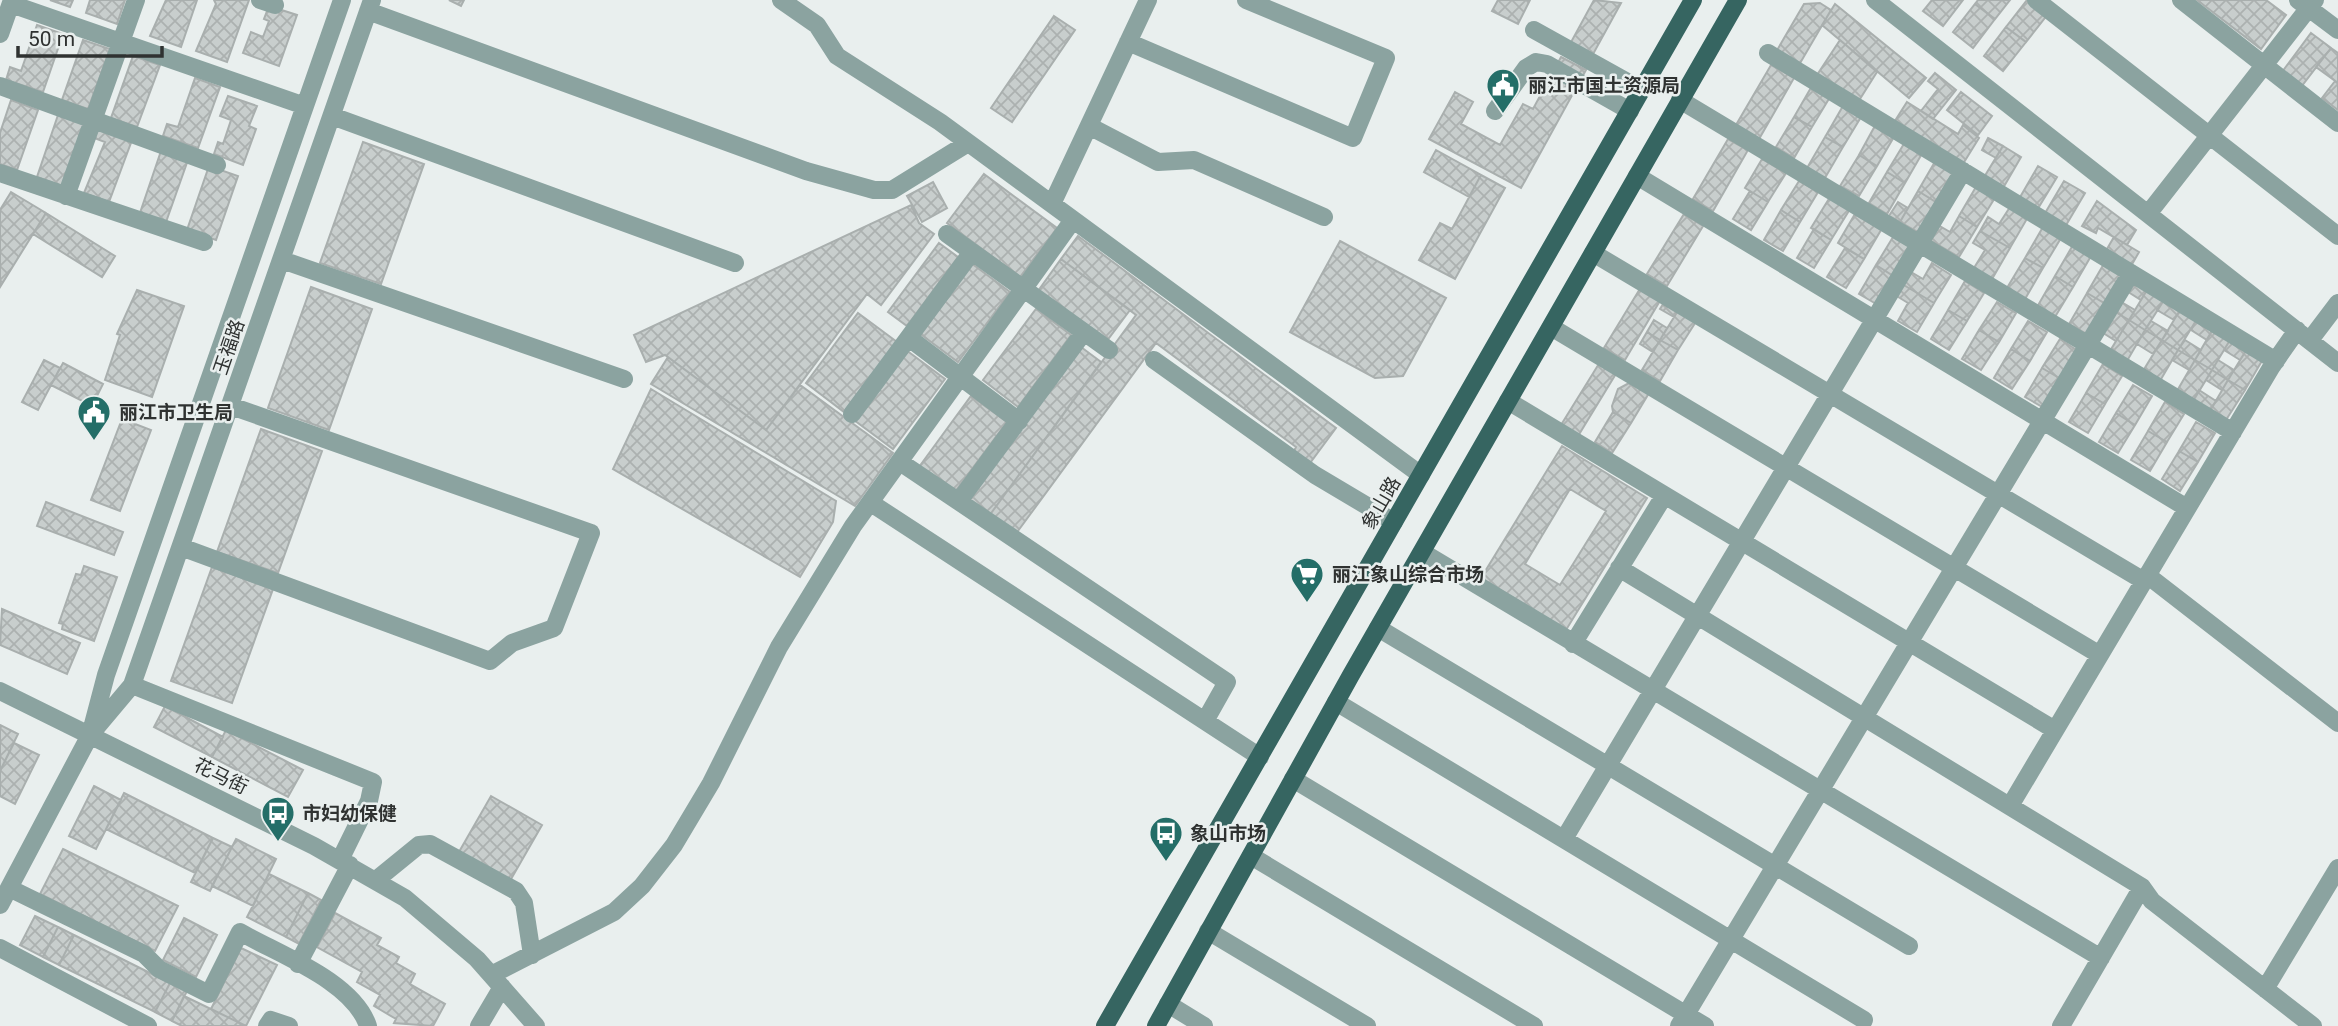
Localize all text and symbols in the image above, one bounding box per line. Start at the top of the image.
scale bar [18,14,161,58]
text: 50 m [28,27,75,51]
public building icon: 丽江市国土资源局 [1484,66,1522,115]
place label: 丽江市国土资源局 [1528,74,1680,97]
street label: 玉福路 [209,316,249,378]
public building icon: 丽江市卫生局 [75,393,113,442]
place label: 丽江市卫生局 [119,401,233,424]
street label: 象山路 [1357,473,1405,533]
supermarket icon: 丽江象山综合市场 [1288,555,1326,604]
place label: 丽江象山综合市场 [1332,563,1484,586]
street label: 花马街 [190,753,252,799]
bus stop icon: 市妇幼保健 [259,794,297,843]
place label: 市妇幼保健 [302,802,397,825]
bus stop icon: 象山市场 [1147,814,1185,863]
place label: 象山市场 [1190,822,1266,845]

